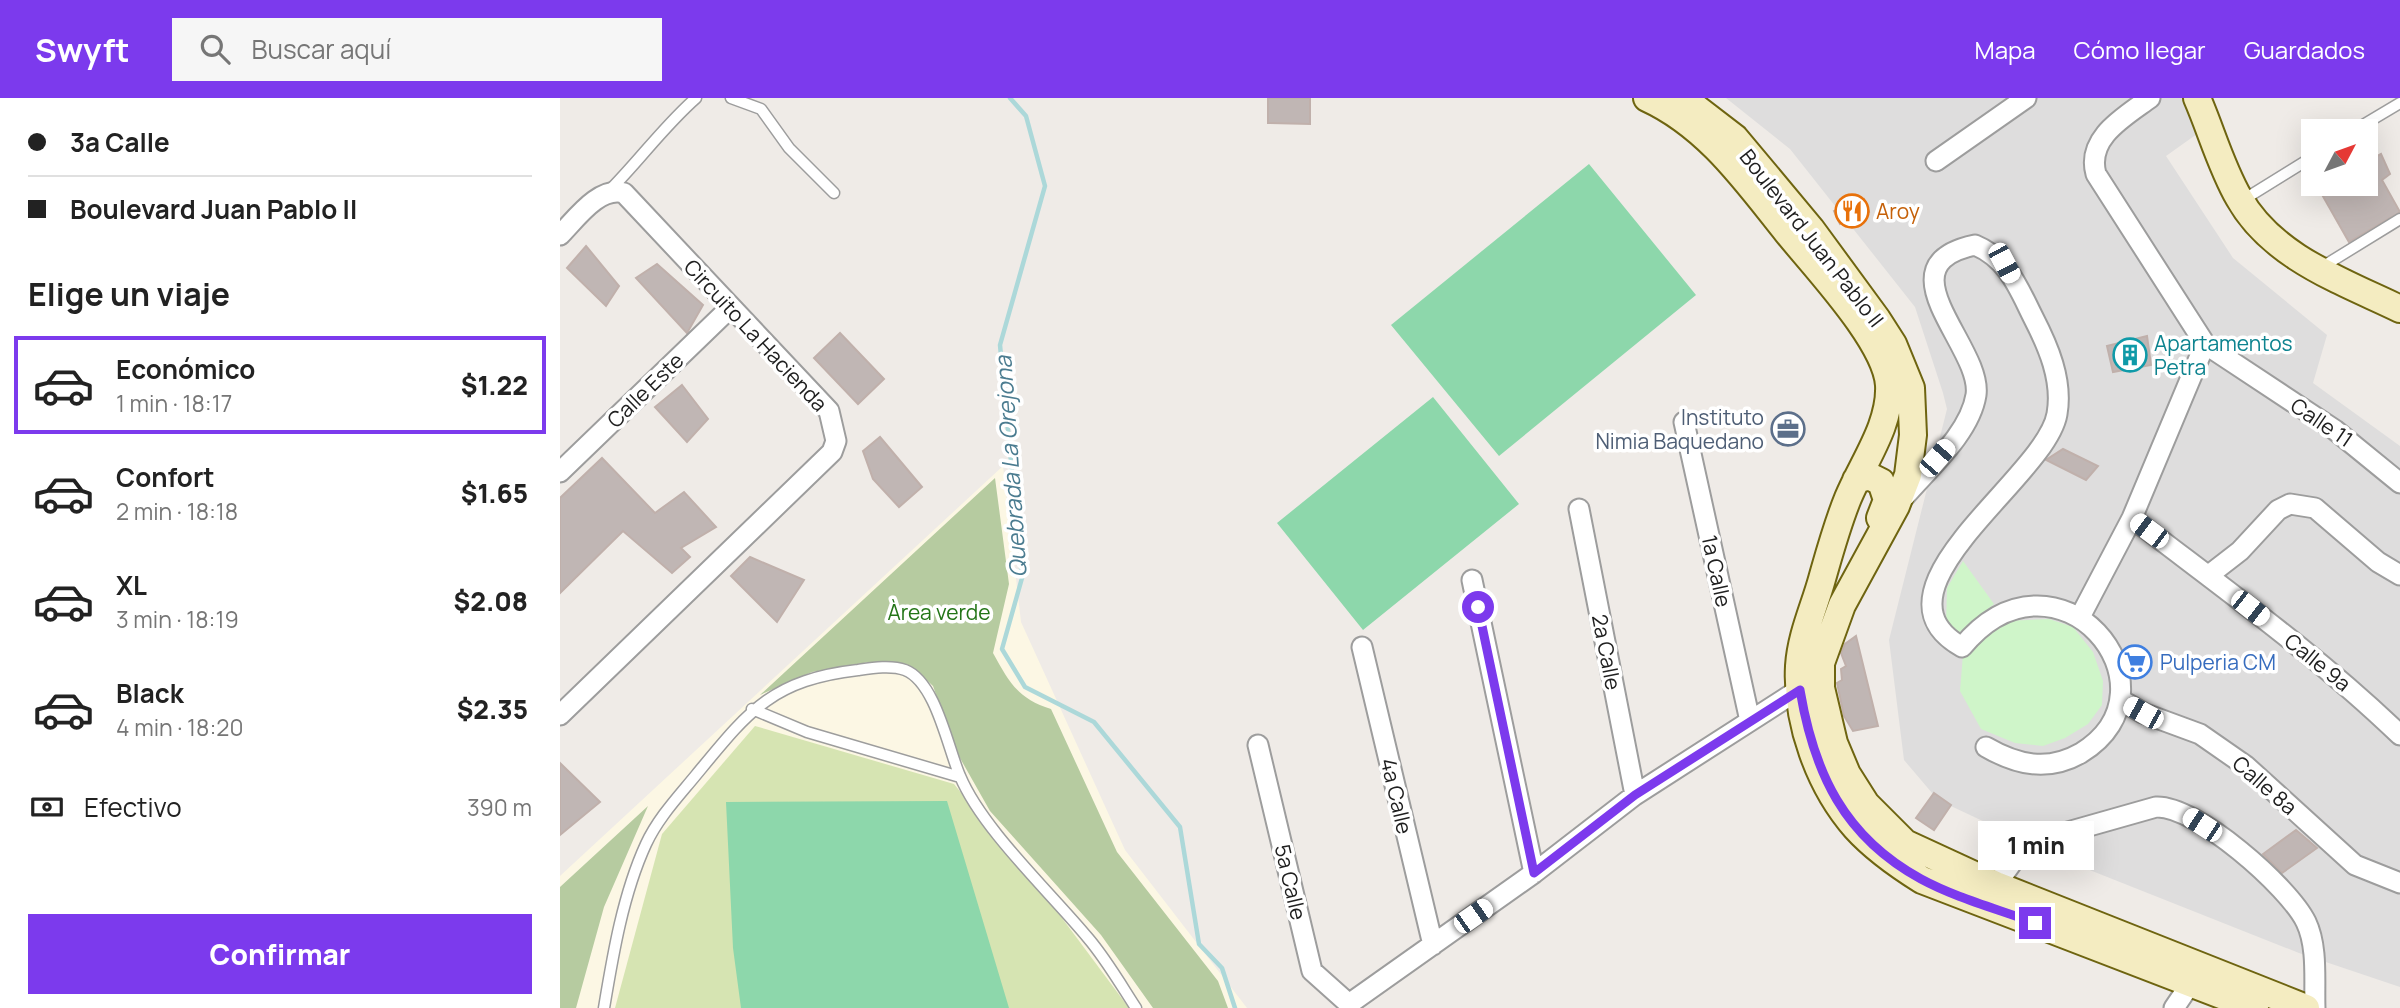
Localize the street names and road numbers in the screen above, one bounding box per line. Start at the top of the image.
street label: Boulevard Juan Pablo II [1734,143,1890,333]
street label: Circuito La Hacienda [678,253,834,417]
street label: Calle Este [601,347,689,433]
street label: Calle 11 [2285,391,2359,453]
street label: 1a Calle [1696,532,1738,610]
street label: 2a Calle [1586,612,1628,692]
street label: Calle 9a [2279,627,2357,697]
street label: Calle 8a [2227,749,2303,821]
street label: 4a Calle [1375,755,1419,837]
street label: 5a Calle [1269,841,1313,923]

